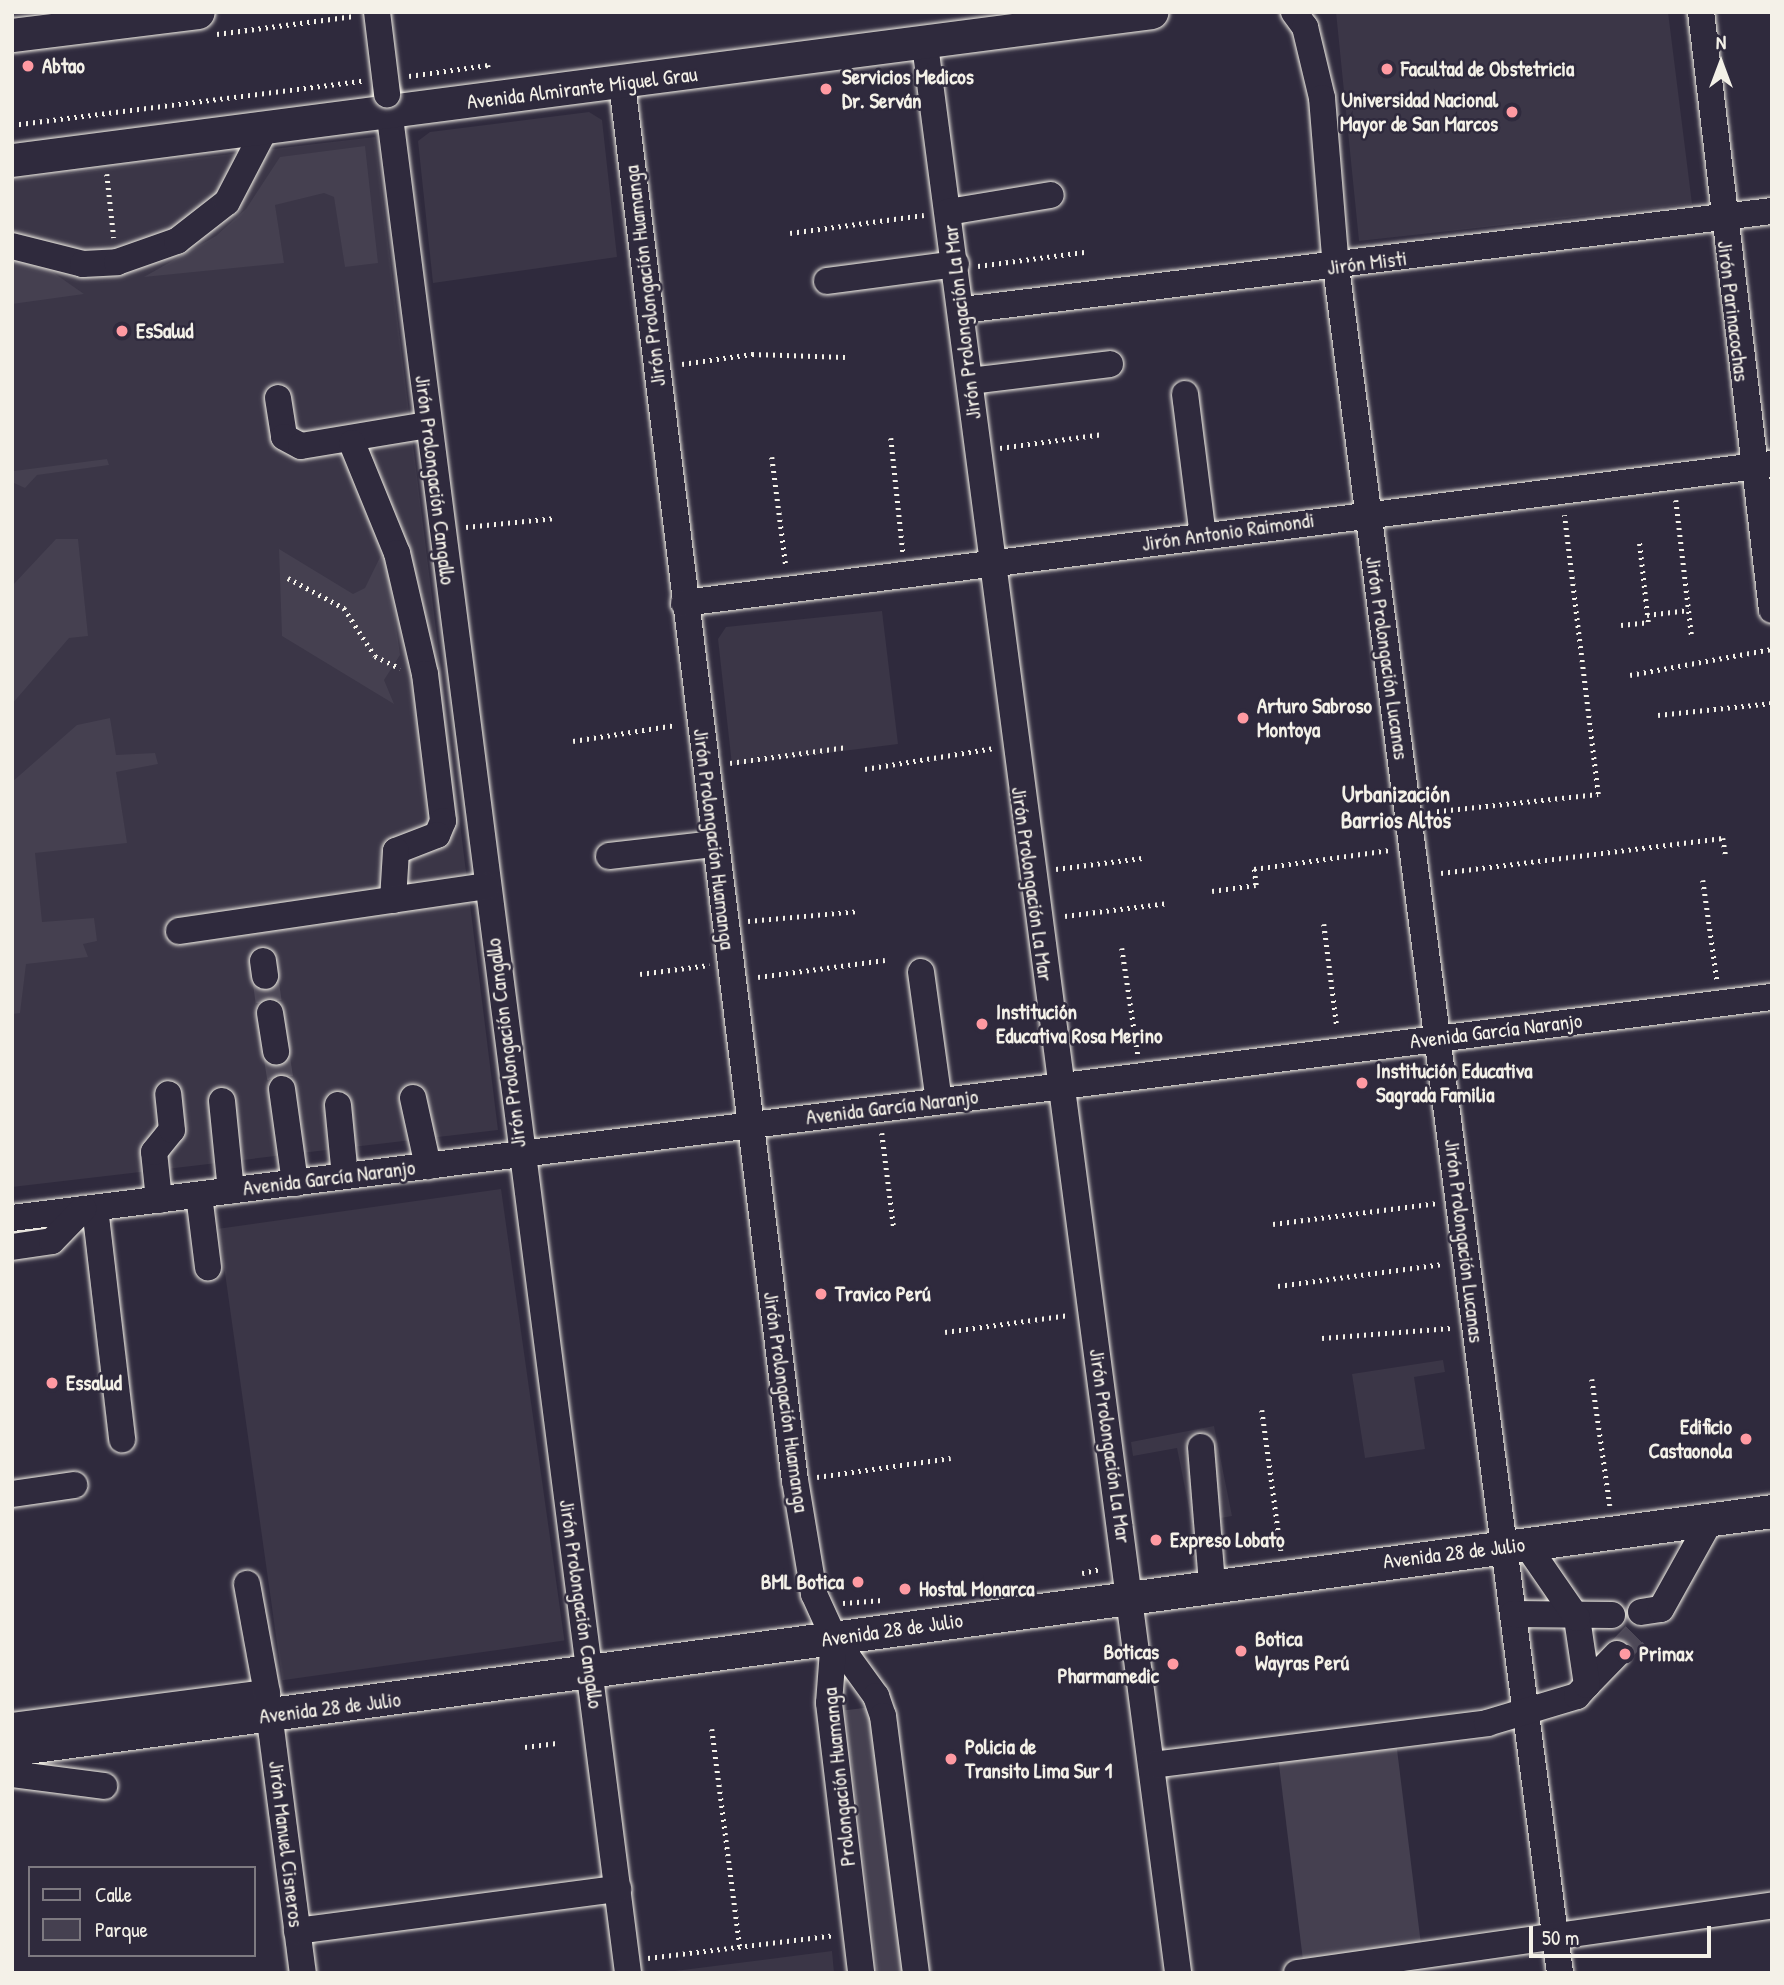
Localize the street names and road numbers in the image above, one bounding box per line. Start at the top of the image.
street label: Avenida Almirante Miguel Grau [465,61,699,115]
street label: Jirón Prolongación Huamanga [619,164,671,388]
street label: Jirón Prolongación La Mar [938,223,986,421]
street label: Jirón Parinacochas [1712,239,1754,383]
street label: Jirón Misti [1325,246,1409,280]
street label: Jirón Prolongación Cangallo [410,374,460,586]
street label: Jirón Antonio Raimondi [1140,507,1316,557]
street label: Jirón Prolongación Lucanas [1360,555,1414,761]
street label: Jirón Prolongación Huamanga [688,727,740,951]
street label: Jirón Prolongación La Mar [1006,785,1058,983]
street label: Jirón Prolongación Cangallo [481,937,531,1149]
street label: Avenida García Naranjo [1408,1008,1584,1054]
street label: Avenida García Naranjo [804,1084,980,1130]
street label: Jirón Prolongación Lucanas [1439,1138,1489,1344]
street label: Avenida García Naranjo [241,1155,417,1201]
street label: Jirón Prolongación Huamanga [758,1290,814,1514]
street label: Jirón Prolongación La Mar [1084,1347,1136,1545]
street label: Jirón Prolongación Cangallo [554,1498,608,1710]
street label: Avenida 28 de Julio [1382,1532,1526,1574]
street label: Avenida 28 de Julio [820,1608,964,1652]
street label: Prolongación Huamanga [817,1686,861,1868]
street label: Avenida 28 de Julio [258,1687,402,1729]
street label: Jirón Manuel Cisneros [263,1759,309,1929]

